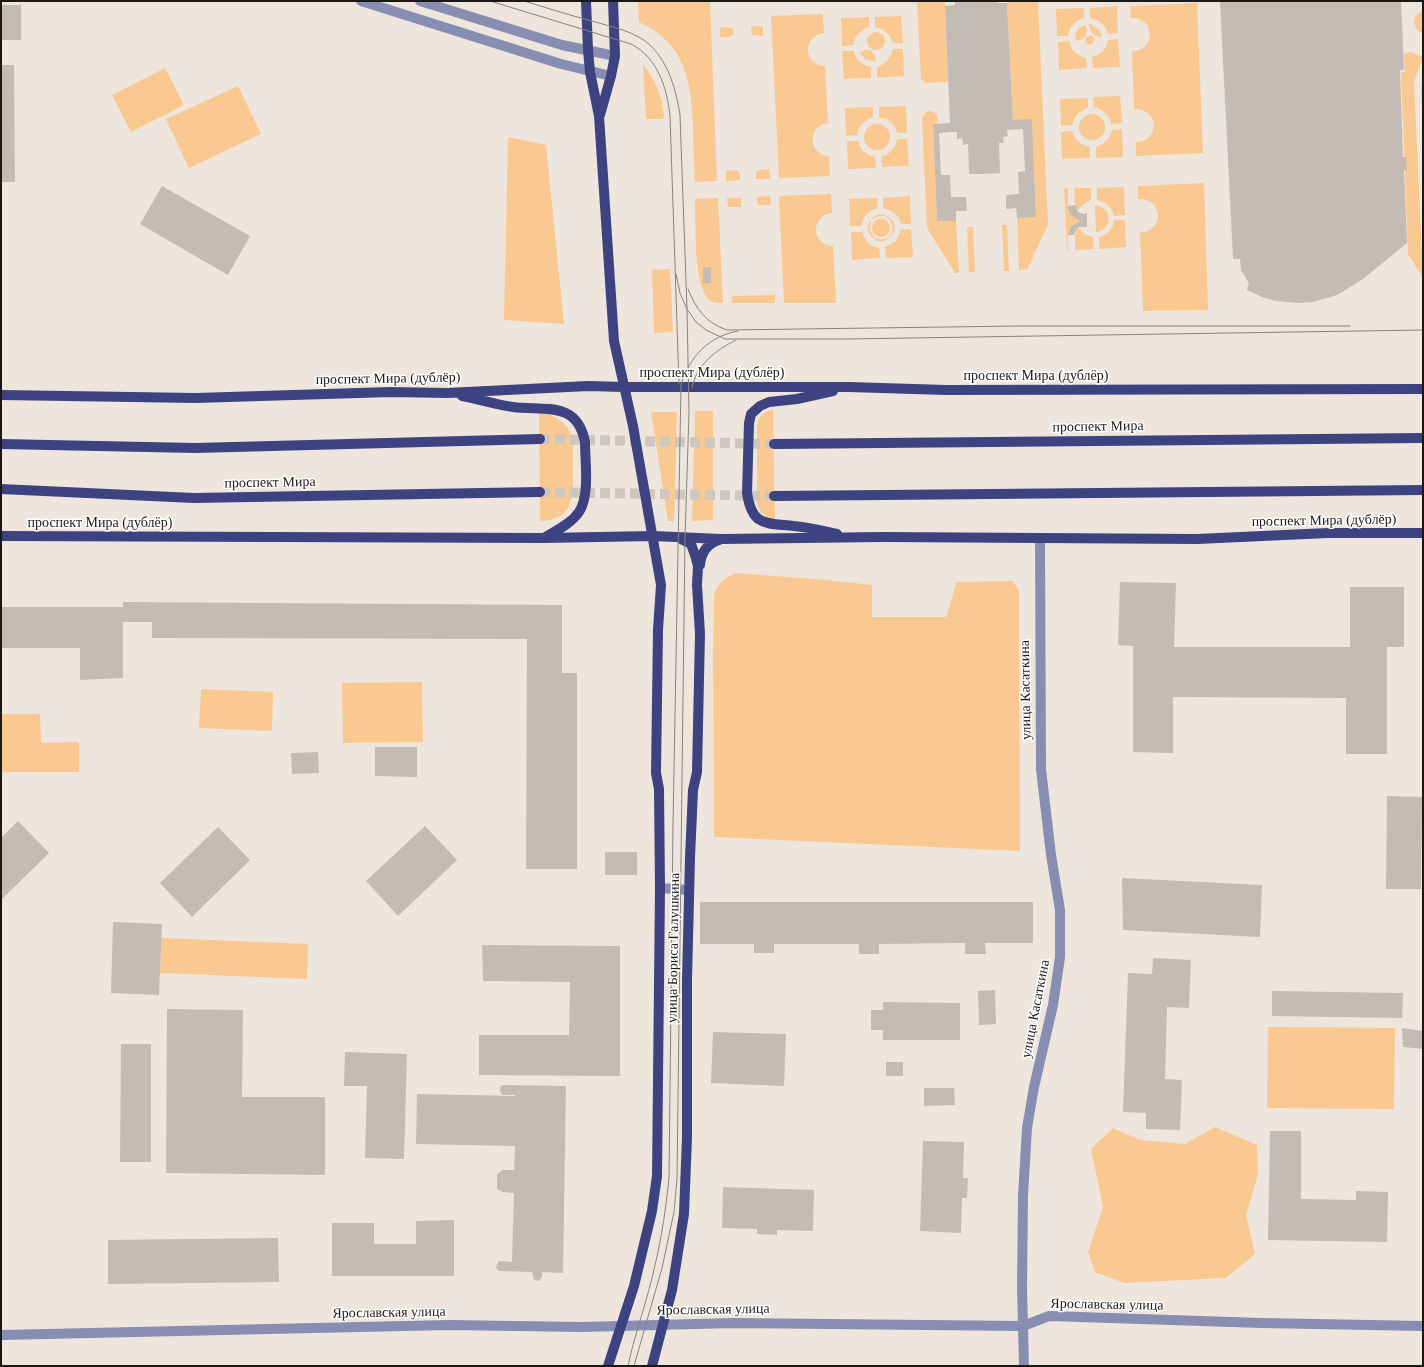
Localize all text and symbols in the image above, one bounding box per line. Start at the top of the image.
street label: проспект Мира (дублёр) [640,365,784,381]
street label: проспект Мира (дублёр) [964,368,1108,384]
street label: проспект Мира (дублёр) [315,369,461,389]
street label: проспект Мира [1052,418,1144,436]
street label: проспект Мира [224,474,316,492]
street label: проспект Мира (дублёр) [1251,511,1397,531]
street label: проспект Мира (дублёр) [28,515,172,531]
street label: улица Касаткина [1017,640,1035,740]
street label: улица Бориса Галушкина [664,873,684,1023]
street label: улица Касаткина [1018,958,1054,1060]
street label: Ярославская улица [1050,1296,1164,1314]
street label: Ярославская улица [656,1301,770,1319]
street label: Ярославская улица [332,1304,446,1322]

